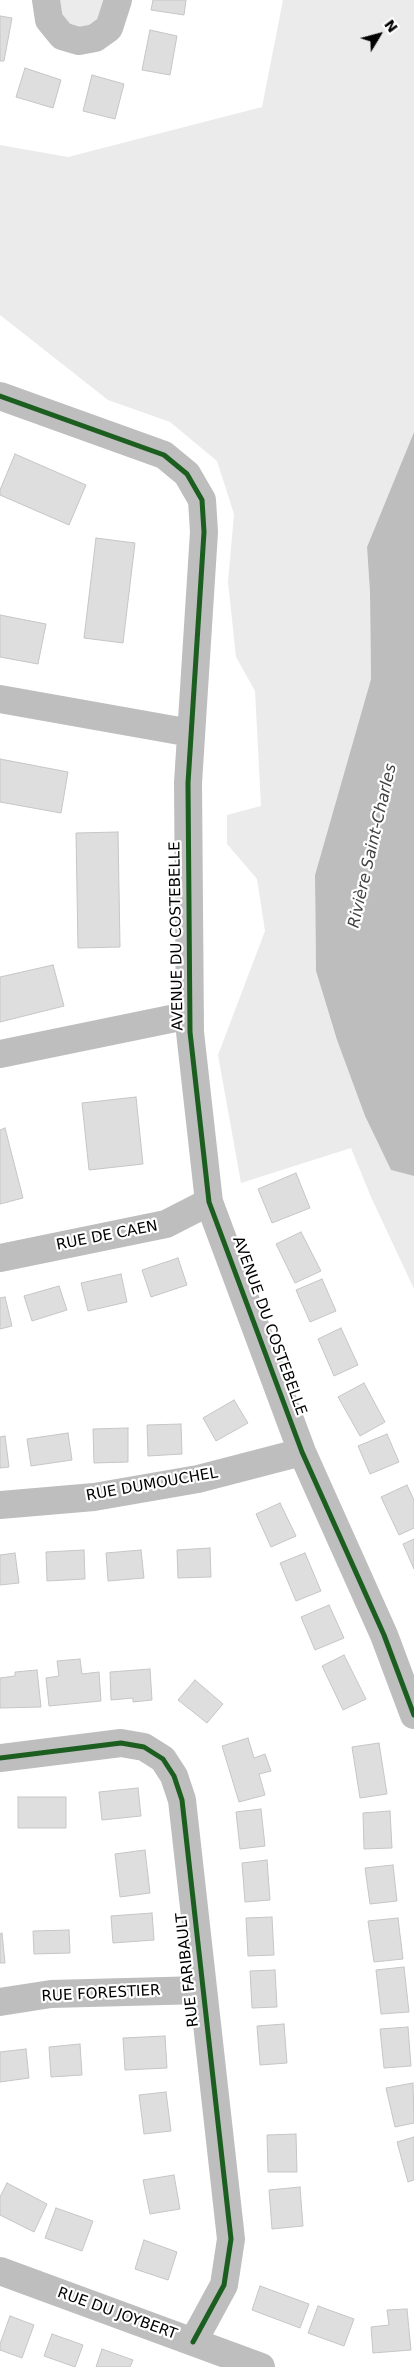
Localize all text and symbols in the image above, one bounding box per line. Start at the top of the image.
north arrow [354,10,404,60]
text: N [381,16,401,35]
water label: Rivière Saint-Charles [345,762,401,930]
street label: AVENUE DU COSTEBELLE [166,841,188,1031]
street label: RUE DE CAEN [55,1217,159,1255]
street label: AVENUE DU COSTEBELLE [228,1234,310,1418]
street label: RUE DUMOUCHEL [85,1465,219,1505]
street label: RUE FARIBAULT [173,1912,203,2028]
street label: RUE FORESTIER [41,1982,161,2006]
street label: RUE DU JOYBERT [55,2284,179,2344]

